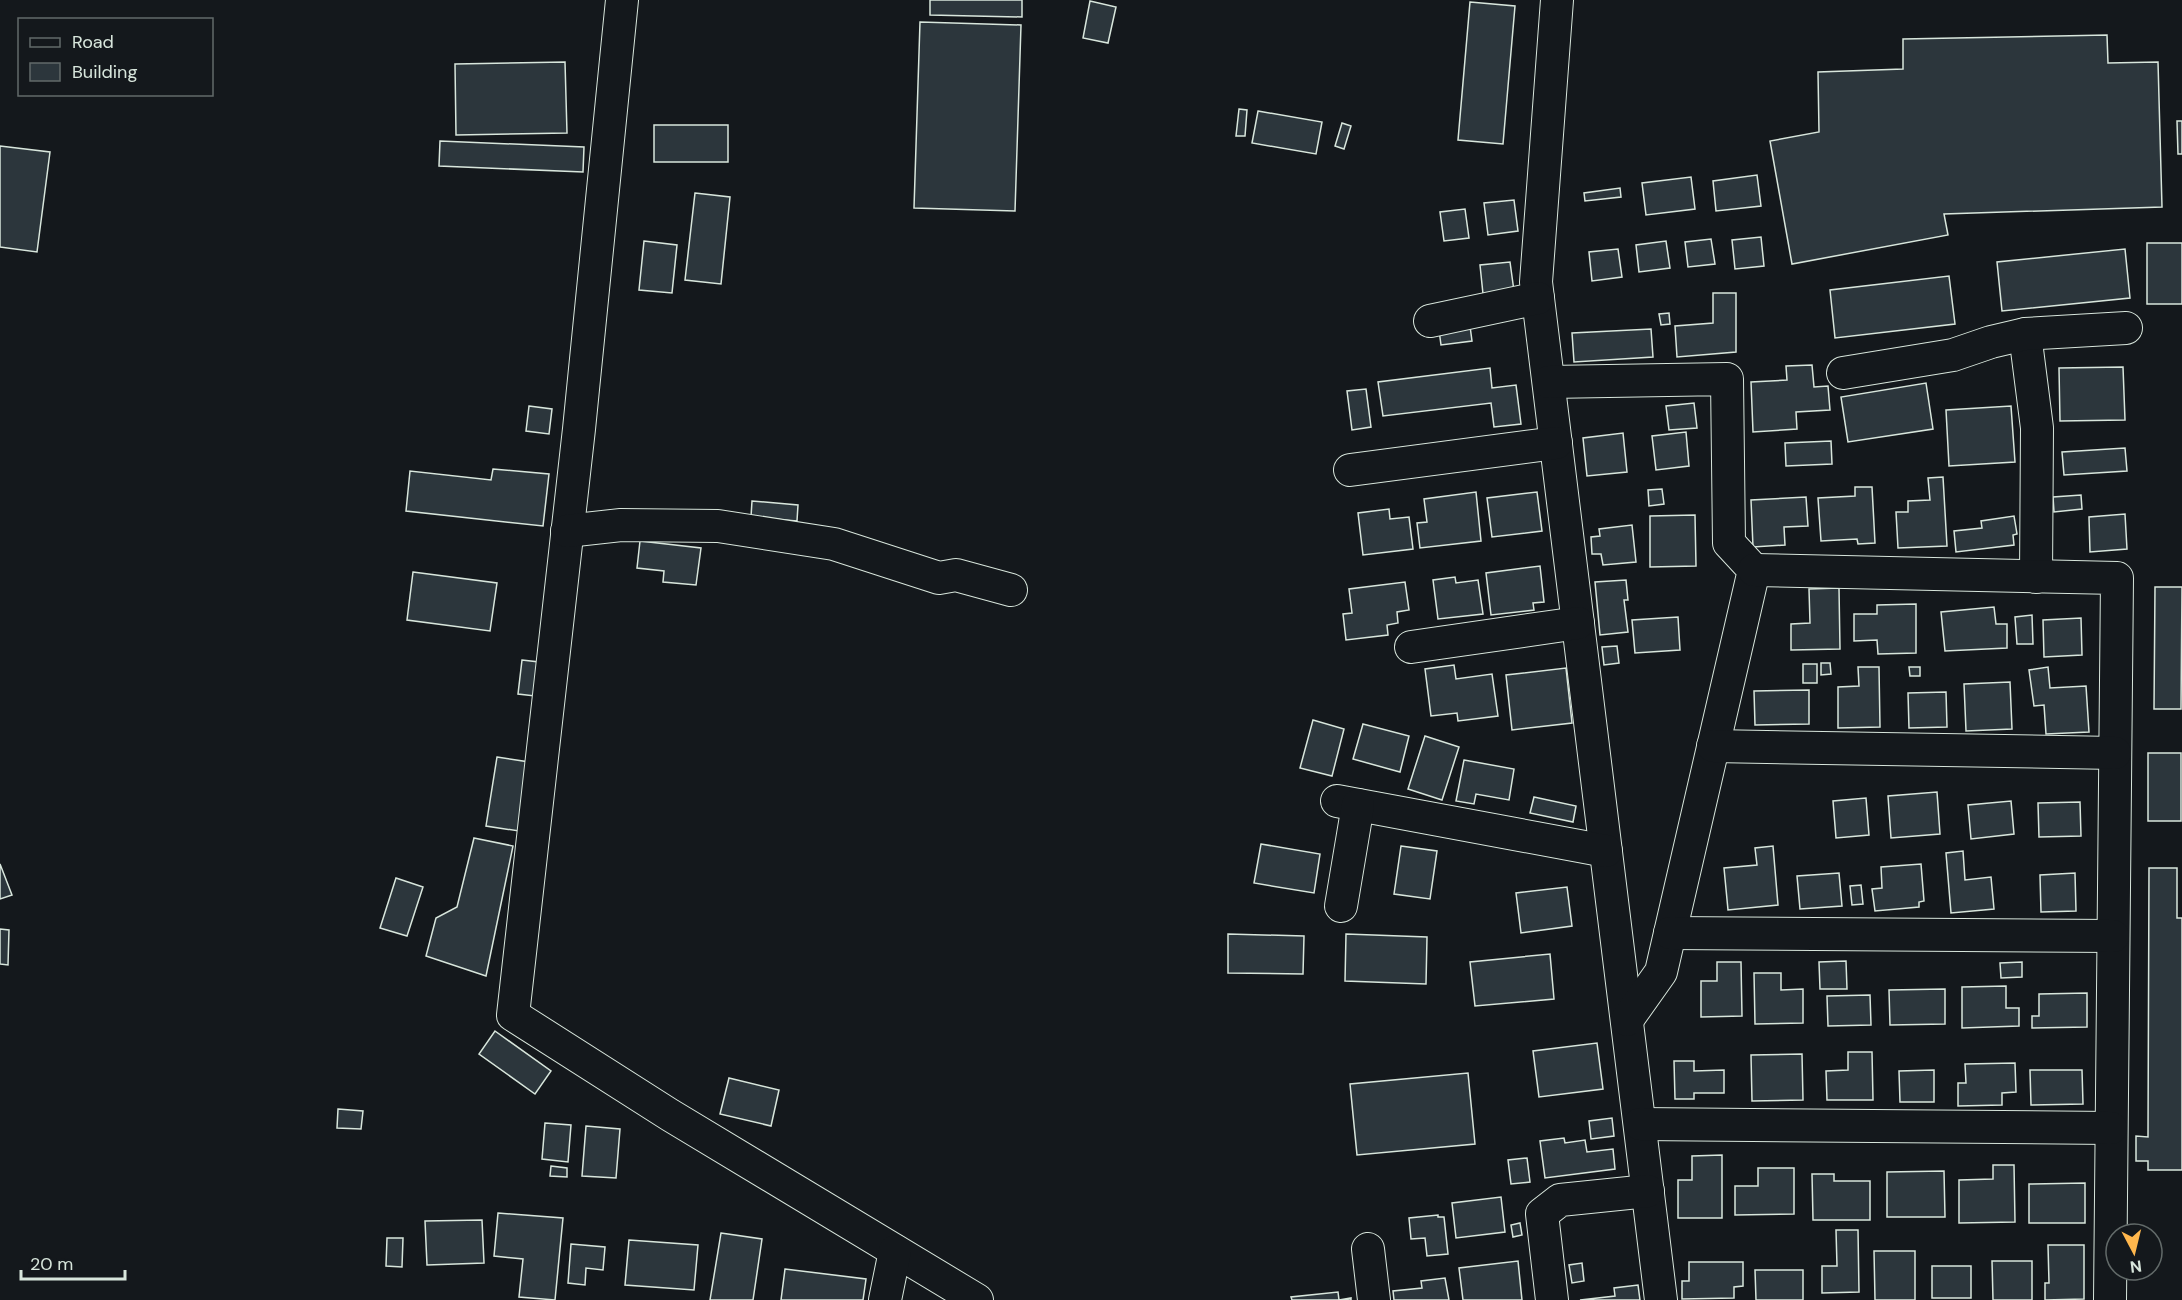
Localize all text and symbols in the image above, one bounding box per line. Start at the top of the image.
legend [18,18,213,96]
text: Road [72,30,114,54]
text: Building [72,60,137,84]
north arrow [2104,1222,2164,1282]
scale bar [21,1243,124,1281]
text: 20 m [30,1252,73,1276]
text: N [2129,1255,2143,1278]

